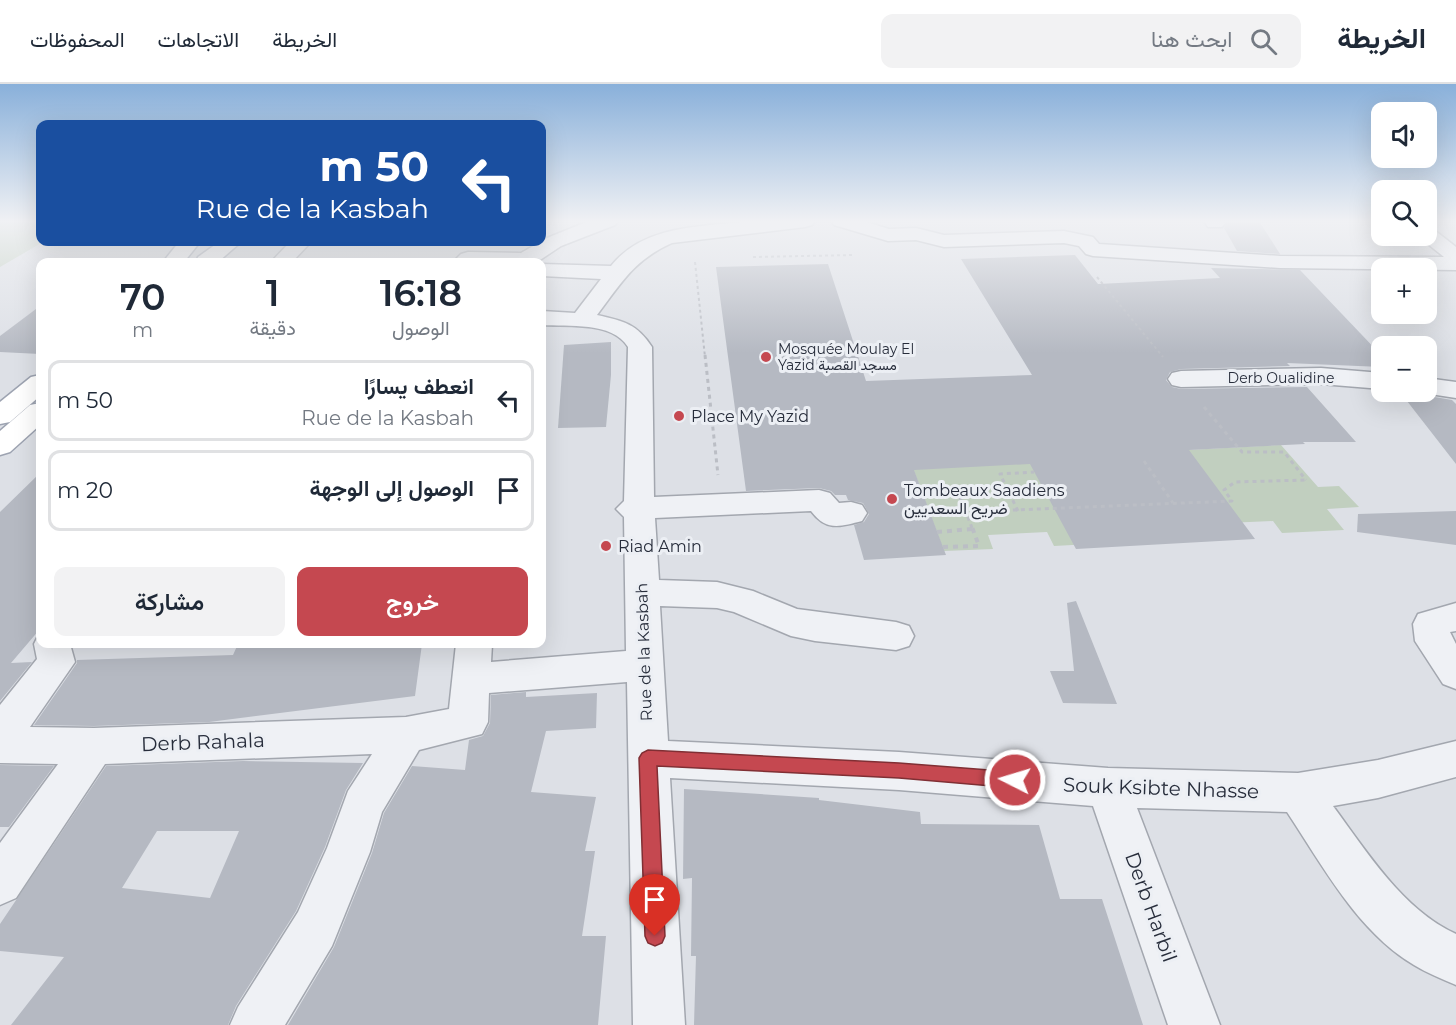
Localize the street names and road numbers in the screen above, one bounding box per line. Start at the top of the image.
street label: Derb Oualidine [1228,369,1334,387]
street label: Rue de la Kasbah [632,583,656,721]
street label: Derb Rahala [141,728,265,756]
street label: Souk Ksibte Nhasse [1062,773,1260,803]
street label: Derb Harbil [1120,849,1182,965]

